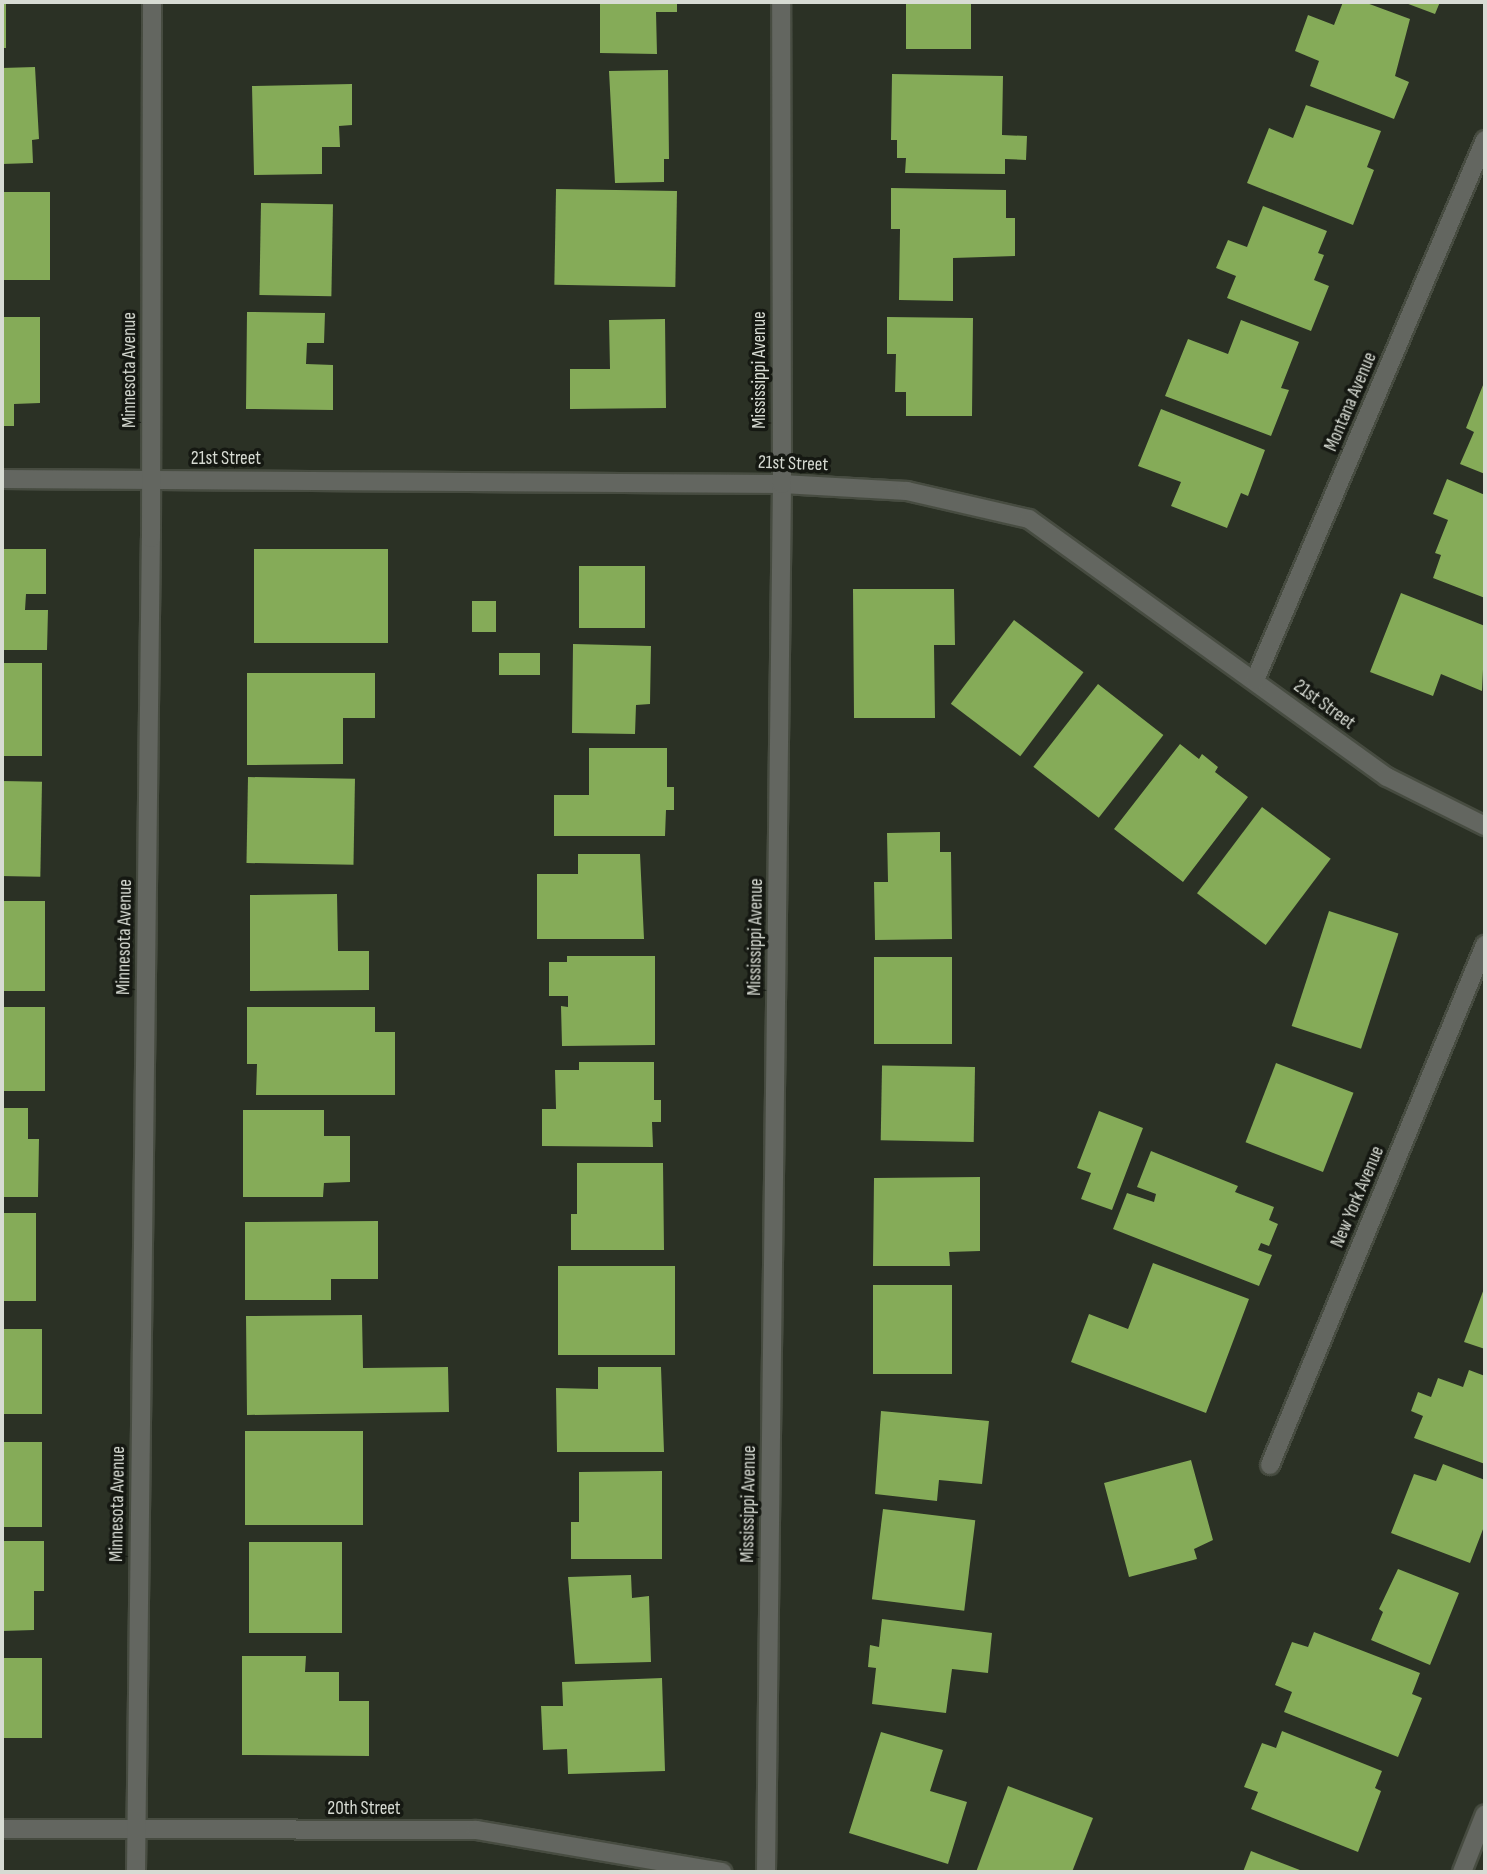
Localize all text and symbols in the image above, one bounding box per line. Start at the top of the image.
street label: Mississippi Avenue [749,311,771,429]
street label: Minnesota Avenue [119,312,141,428]
street label: Montana Avenue [1320,349,1382,455]
street label: 21st Street [191,448,261,470]
street label: 21st Street [757,451,829,477]
street label: 21st Street [1289,675,1359,735]
street label: Mississippi Avenue [744,878,768,996]
street label: Minnesota Avenue [113,879,137,995]
street label: New York Avenue [1326,1143,1390,1251]
street label: Mississippi Avenue [737,1445,761,1563]
street label: Minnesota Avenue [106,1446,130,1562]
street label: 20th Street [327,1798,401,1820]

